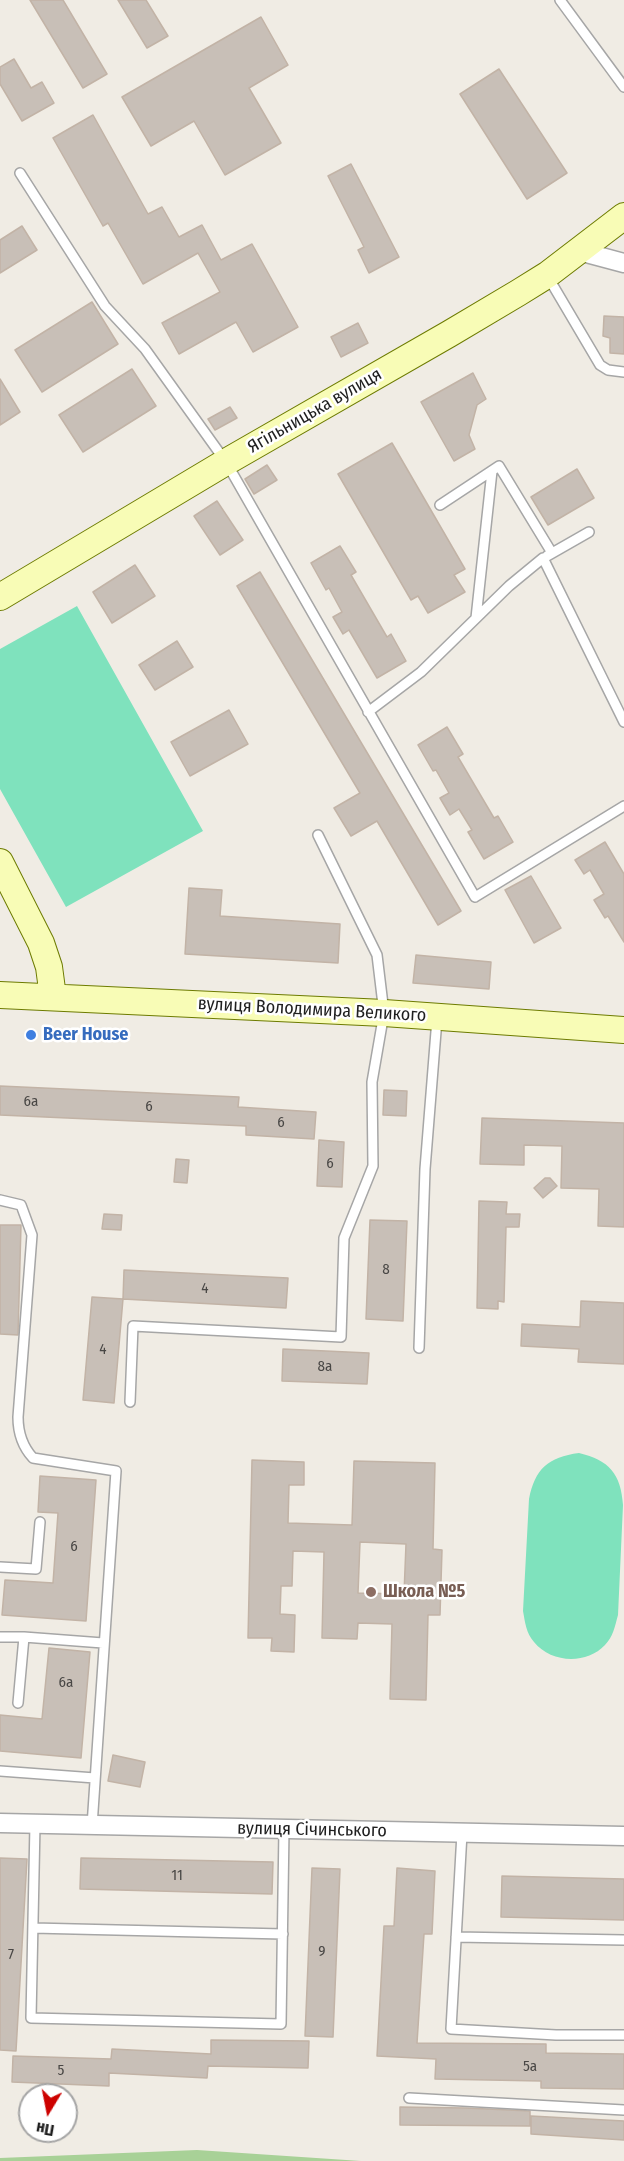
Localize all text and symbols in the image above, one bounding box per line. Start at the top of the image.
street label: Ягільницька вулиця [244,364,386,458]
street label: вулиця Володимира Великого [197,993,427,1027]
place label: Beer House [43,1024,128,1046]
marker: Beer House [24,1028,38,1042]
house number: 6а [24,1093,38,1111]
house number: 6 [145,1098,153,1116]
house number: 6 [277,1114,285,1132]
house number: 6 [326,1155,334,1173]
house number: 8 [382,1261,390,1279]
house number: 4 [201,1280,209,1298]
house number: 4 [99,1341,107,1359]
house number: 8а [318,1358,332,1376]
house number: 6 [70,1538,78,1556]
place label: Школа №5 [383,1581,465,1603]
marker: Школа №5 [364,1585,378,1599]
house number: 6а [59,1674,73,1692]
street label: вулиця Січинського [237,1818,387,1842]
house number: 11 [171,1867,183,1885]
house number: 9 [318,1943,326,1961]
house number: 7 [8,1946,14,1964]
house number: 5а [523,2058,537,2076]
house number: 5 [58,2062,64,2080]
north arrow [18,2083,78,2143]
text: Пн [35,2118,56,2140]

